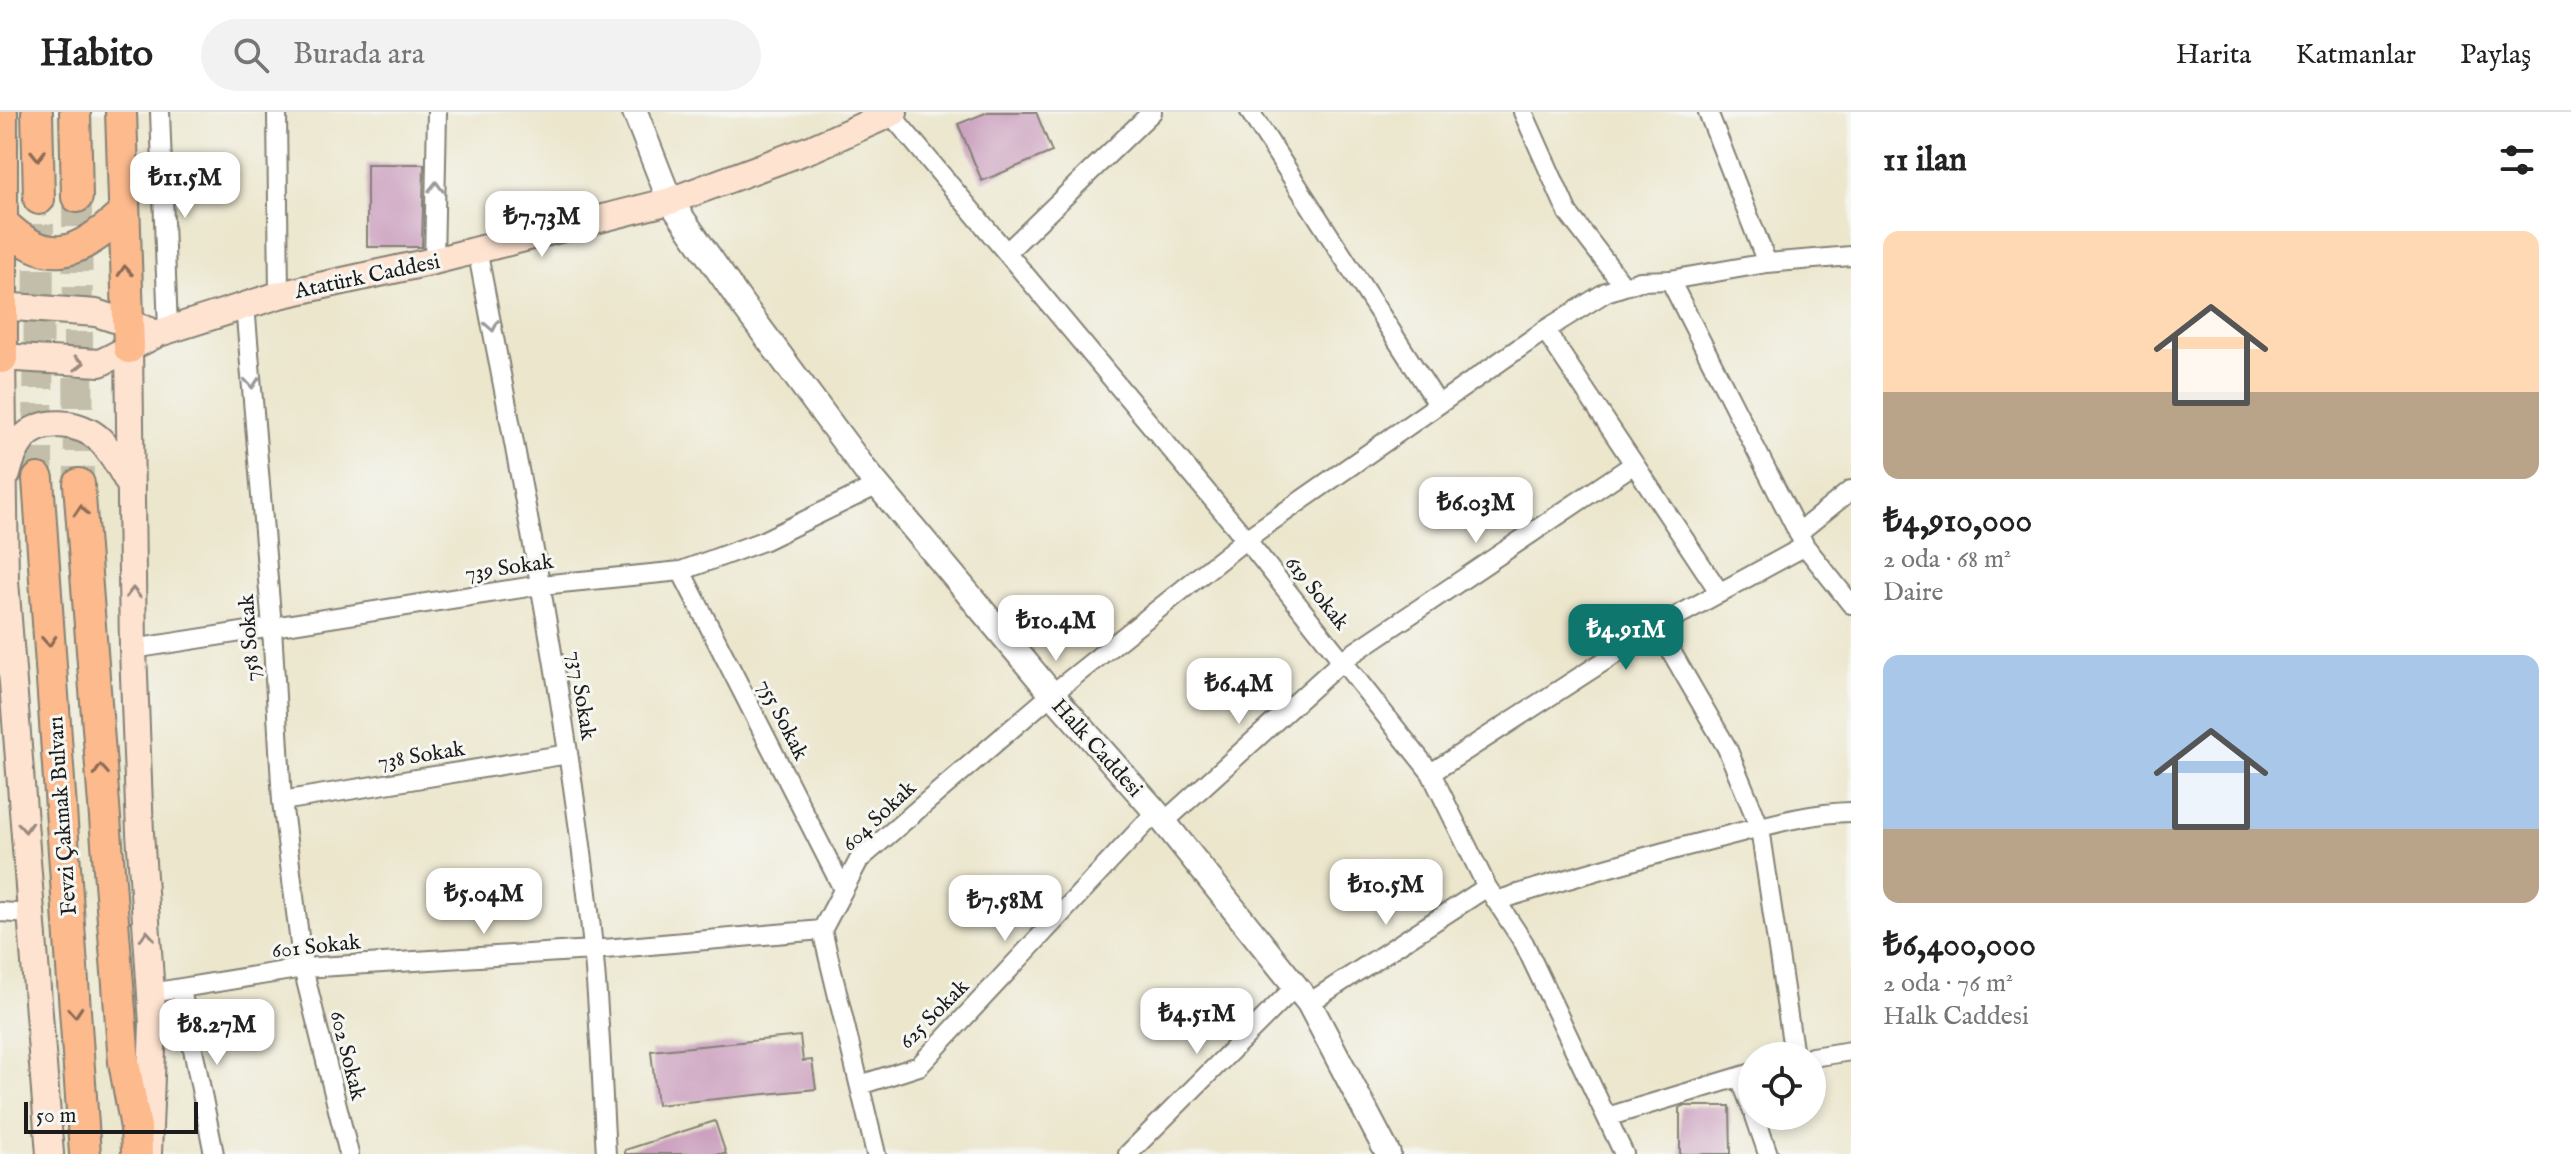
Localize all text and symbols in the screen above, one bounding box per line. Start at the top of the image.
search box [201,19,761,91]
text: Habito [40,31,153,79]
icon: search [229,33,273,77]
text: Burada ara [293,36,425,74]
text: Harita [2176,38,2251,73]
text: Katmanlar [2295,38,2416,73]
text: Paylaş [2460,38,2531,73]
icon: filters [2495,138,2539,182]
text: 11 ilan [1883,139,1967,182]
one-way arrow [29,149,47,162]
pin: ₺11.5M [120,152,250,220]
text: ₺11.5M [148,161,222,194]
one-way arrow [427,180,444,193]
pin: ₺7.73M [477,191,607,259]
text: ₺7.73M [503,200,581,233]
street label: Atatürk Caddesi [291,248,443,306]
one-way arrow [117,264,134,277]
icon: home [2139,283,2283,427]
one-way arrow [482,319,499,333]
one-way arrow [73,354,86,371]
one-way arrow [243,377,260,390]
pin: ₺6.03M [1411,477,1541,545]
text: ₺6.03M [1437,486,1515,519]
text: ₺4,910,000 [1883,500,2032,543]
one-way arrow [73,504,90,517]
text: 2 oda · 68 m² [1883,543,2011,576]
street label: 739 Sokak [463,548,556,588]
street label: 619 Sokak [1278,550,1355,636]
text: Daire [1883,576,1944,609]
one-way arrow [124,586,142,599]
street label: 758 Sokak [233,593,267,683]
pin: ₺10.4M [991,595,1121,663]
text: ₺10.4M [1016,604,1096,637]
pin: ₺4.91M [1561,604,1691,672]
text: ₺4.91M [1586,613,1666,646]
one-way arrow [40,634,57,647]
street label: 737 Sokak [560,649,602,742]
pin: ₺6.4M [1183,658,1295,726]
text: ₺6.4M [1205,667,1273,700]
street label: 755 Sokak [750,675,815,765]
street label: Halk Caddesi [1045,693,1148,804]
icon: home [2139,707,2283,851]
street label: Fevzi Çakmak Bulvarı [42,715,84,916]
street label: 738 Sokak [376,735,467,777]
one-way arrow [93,763,110,776]
street label: 604 Sokak [836,775,923,858]
one-way arrow [16,821,33,834]
pin: ₺10.5M [1321,859,1451,927]
pin: ₺5.04M [419,868,549,936]
text: ₺10.5M [1348,868,1424,901]
pin: ₺7.58M [940,875,1070,943]
text: ₺5.04M [444,877,524,910]
text: ₺7.58M [967,884,1043,917]
text: ₺6,400,000 [1883,924,2036,967]
street label: 601 Sokak [270,928,362,966]
one-way arrow [139,929,156,942]
text: 2 oda · 76 m² [1883,967,2013,1000]
street label: 625 Sokak [893,973,976,1056]
pin: ₺4.51M [1132,988,1262,1056]
text: ₺4.51M [1158,997,1236,1030]
pin: ₺8.27M [152,999,282,1067]
text: Halk Caddesi [1883,1000,2029,1033]
one-way arrow [66,1006,83,1019]
text: ₺8.27M [177,1008,257,1041]
street label: 602 Sokak [322,1008,372,1103]
map controls [1738,1042,1826,1130]
button: locate [1738,1042,1826,1130]
scale bar [24,1098,198,1134]
text: 50 m [36,1102,77,1130]

